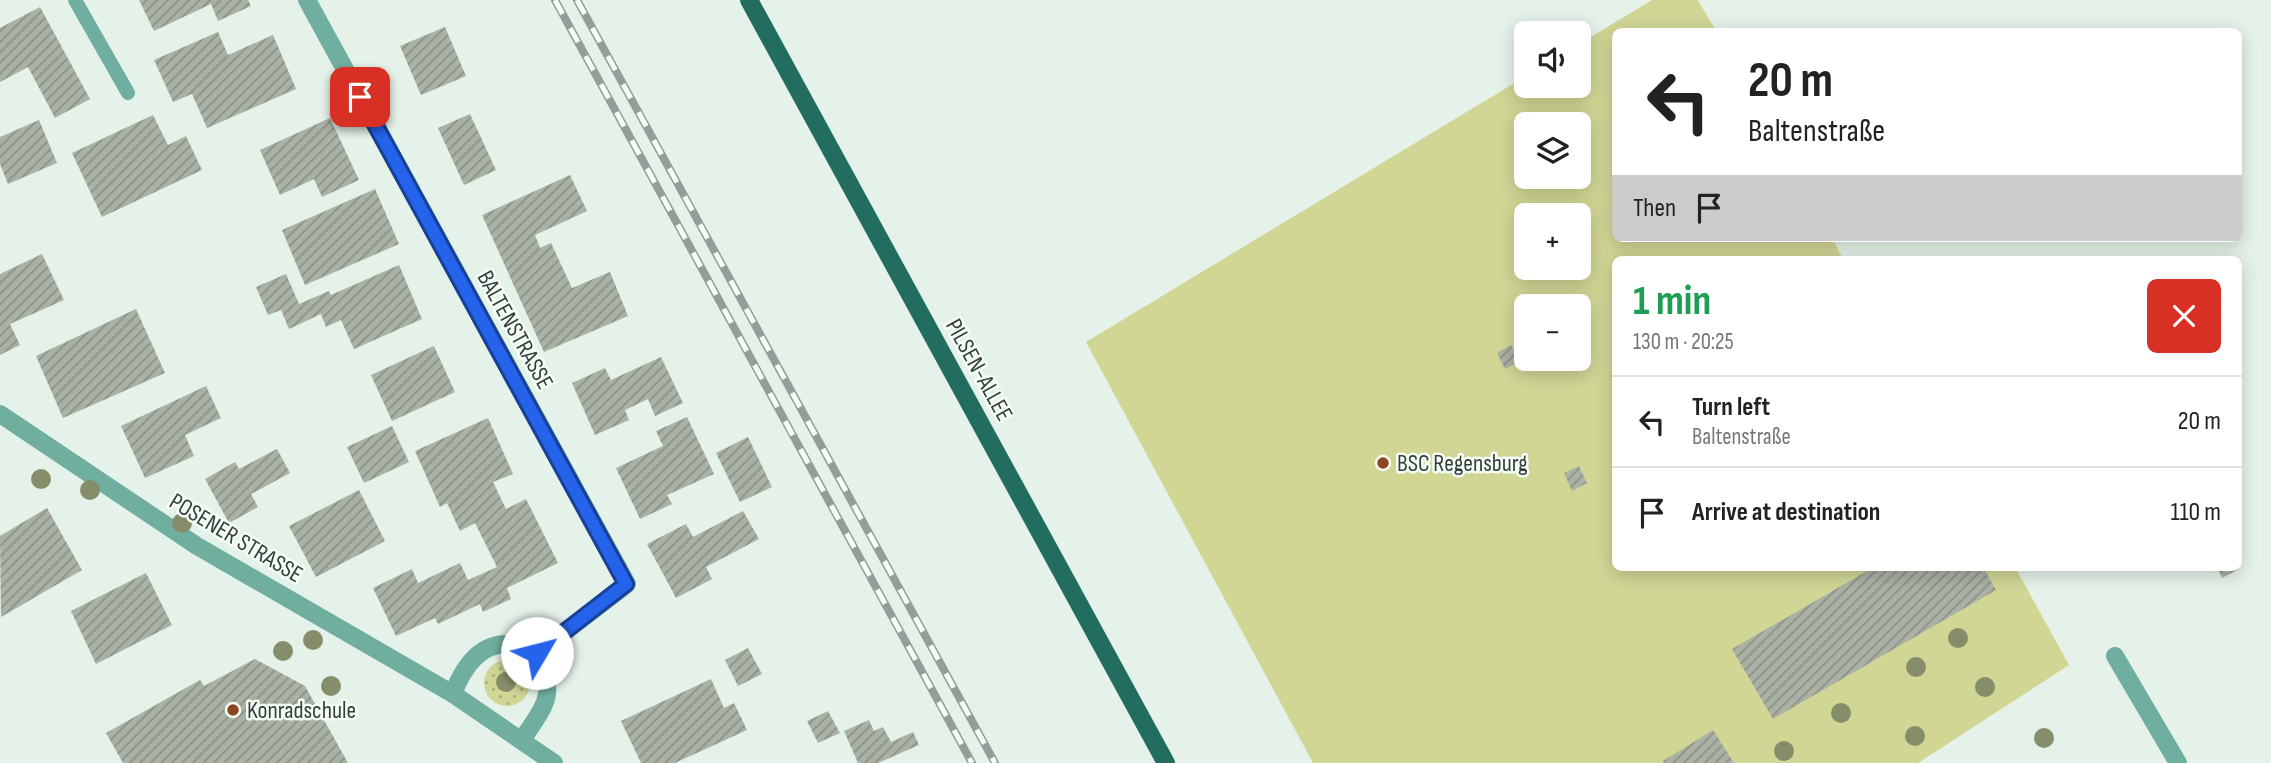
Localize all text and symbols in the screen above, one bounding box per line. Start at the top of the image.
map controls [1514,21,1591,371]
button: sound [1514,21,1591,98]
text: 20 m [1748,52,1833,111]
icon: left [1633,56,1724,147]
pin [330,67,390,127]
icon: arrive [341,78,379,116]
button: layers [1514,112,1591,189]
text: Baltenstraße [1748,112,1885,151]
icon: arrive [1690,189,1728,227]
text: Then [1633,193,1676,224]
button: + [1514,203,1591,280]
street label: BALTENSTRASSE [471,266,559,394]
text: 1 min [1633,276,1711,327]
button: close [2147,279,2221,353]
button: − [1514,294,1591,371]
street label: PILSEN-ALLEE [939,314,1019,426]
text: 130 m · 20:25 [1633,328,1734,356]
text: Turn left [1692,392,1770,423]
icon: left [1633,403,1671,441]
text: 20 m [2178,406,2221,437]
text: Baltenstraße [1692,423,1791,451]
place label: BSC Regensburg [1397,449,1528,478]
marker: BSC Regensburg [1375,455,1391,471]
street label: POSENER STRASSE [164,487,308,589]
icon: arrive [1633,494,1671,532]
text: Arrive at destination [1692,497,1880,528]
text: 110 m [2170,497,2221,528]
position arrow [500,616,574,690]
place label: Konradschule [247,696,356,725]
marker: Konradschule [225,702,241,718]

